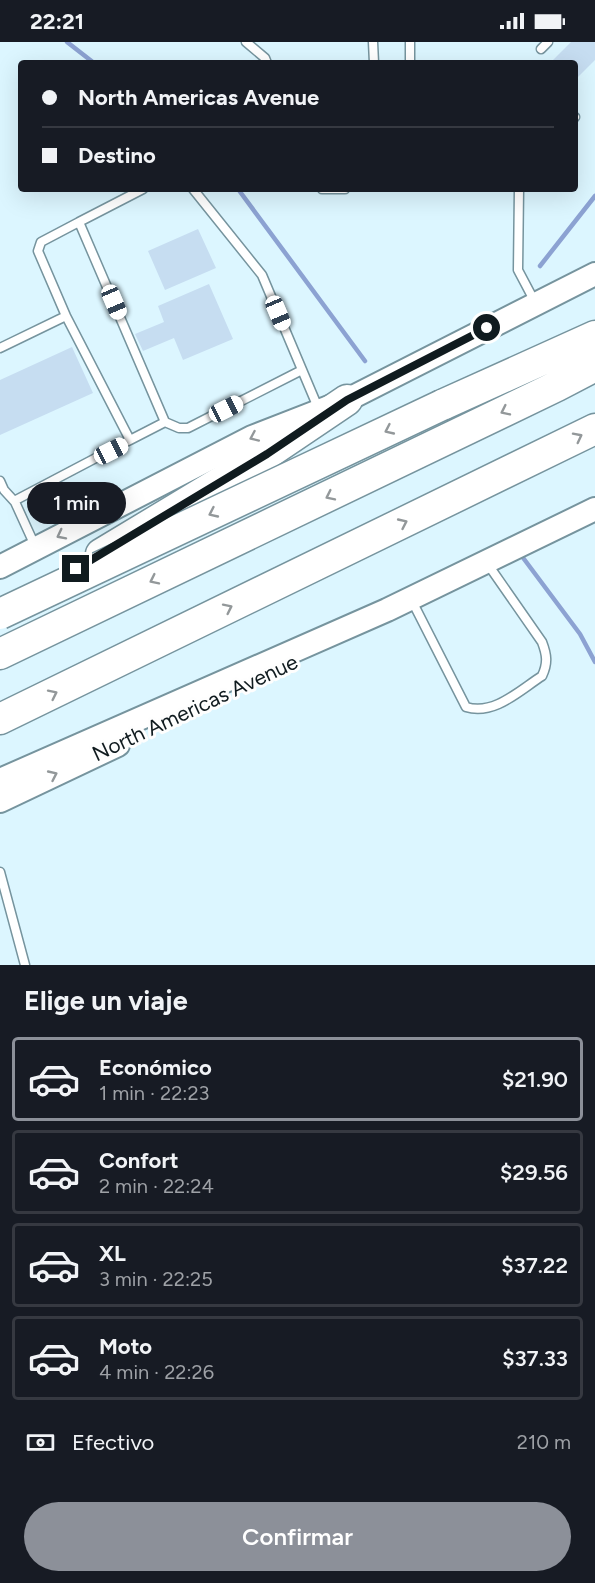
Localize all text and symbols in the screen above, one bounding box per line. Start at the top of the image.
text: 22:21 [30,8,84,35]
text: North Americas Avenue [78,84,319,111]
text: Destino [78,142,156,169]
car [99,282,129,322]
car [263,293,293,333]
route start [473,314,500,341]
car [206,393,246,425]
one-way arrow [501,404,512,416]
one-way arrow [384,422,395,434]
one-way arrow [249,429,260,441]
one-way arrow [572,433,583,445]
car [91,435,131,467]
callout: 1 min [26,482,125,524]
one-way arrow [325,488,336,500]
text: 1 min [53,491,100,515]
one-way arrow [208,506,219,518]
one-way arrow [397,518,408,530]
one-way arrow [57,528,68,539]
route end [62,555,89,582]
one-way arrow [149,573,160,585]
one-way arrow [221,604,232,616]
street label: North Americas Avenue [88,649,302,766]
one-way arrow [46,689,57,701]
one-way arrow [46,771,57,783]
text: Elige un viaje [24,984,188,1017]
icon: car [27,1052,81,1106]
text: Económico [99,1054,212,1081]
text: $21.90 [502,1066,568,1093]
text: 1 min · 22:23 [99,1081,209,1105]
icon: car [27,1145,81,1199]
text: Confort [99,1147,179,1174]
text: $29.56 [500,1159,568,1186]
text: 2 min · 22:24 [99,1174,214,1198]
icon: car [27,1238,81,1292]
text: XL [99,1240,126,1267]
text: $37.22 [501,1252,568,1279]
text: 3 min · 22:25 [99,1267,213,1291]
icon: car [27,1331,81,1385]
text: Moto [99,1333,152,1360]
text: $37.33 [502,1345,568,1372]
text: 4 min · 22:26 [99,1360,214,1384]
icon: cash [24,1426,57,1459]
text: Efectivo [72,1429,154,1456]
text: 210 m [517,1430,571,1454]
button: Confirmar [24,1502,571,1571]

